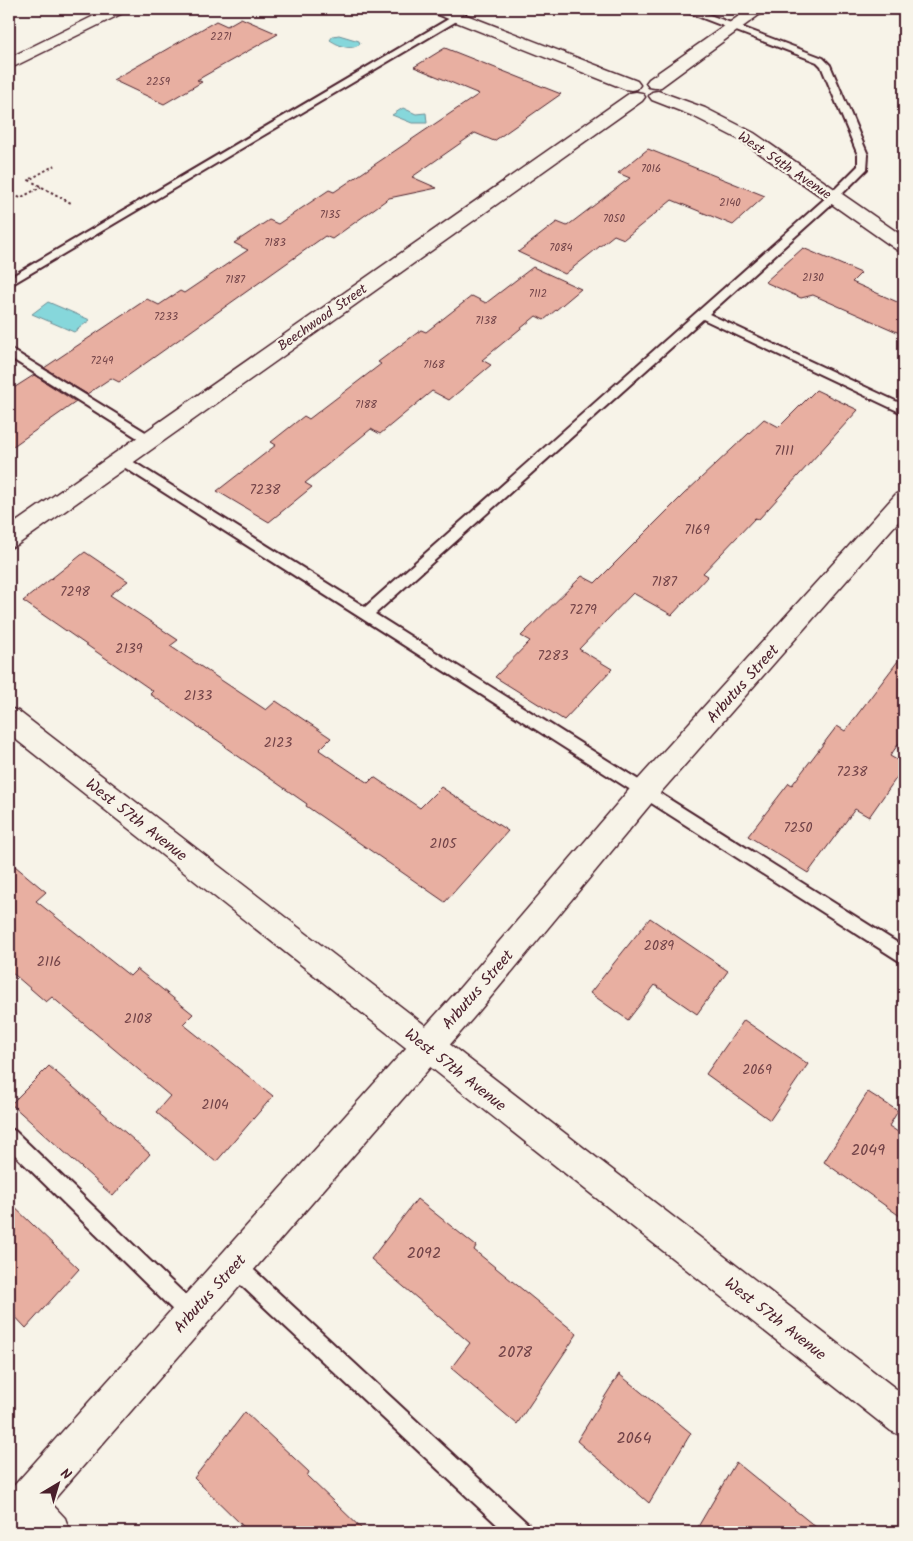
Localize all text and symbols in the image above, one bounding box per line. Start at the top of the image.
house number: 2271 [210,28,232,46]
house number: 2259 [146,73,171,91]
street label: West 54th Avenue [733,126,836,206]
house number: 7016 [641,160,661,178]
house number: 2140 [719,194,741,212]
house number: 7135 [320,206,341,224]
house number: 7050 [603,210,625,228]
house number: 7183 [264,234,286,252]
house number: 7084 [549,239,573,257]
house number: 2130 [802,269,824,287]
house number: 7187 [225,271,246,289]
street label: Beechwood Street [273,278,373,357]
house number: 7112 [529,285,547,303]
house number: 7233 [154,308,178,326]
house number: 7138 [475,312,497,330]
house number: 7249 [91,352,114,370]
house number: 7168 [423,356,445,374]
house number: 7188 [355,396,377,414]
house number: 7111 [774,440,794,462]
house number: 7238 [249,479,281,501]
house number: 7169 [684,519,710,541]
house number: 7187 [651,571,677,593]
house number: 7298 [60,581,90,603]
house number: 7279 [569,599,597,621]
house number: 2139 [115,638,143,660]
street label: Arbutus Street [701,638,786,729]
house number: 7283 [537,645,569,667]
house number: 2133 [184,685,212,707]
house number: 2123 [264,732,292,754]
house number: 7238 [836,761,868,783]
street label: West 57th Avenue [80,772,192,868]
house number: 7250 [783,817,813,839]
house number: 2105 [429,833,458,855]
house number: 2089 [644,935,674,957]
street label: Arbutus Street [436,944,521,1035]
house number: 2116 [37,951,61,973]
house number: 2108 [124,1008,153,1030]
street label: West 57th Avenue [399,1022,511,1118]
house number: 2069 [742,1059,772,1081]
house number: 2104 [201,1094,229,1116]
house number: 2049 [851,1138,885,1163]
house number: 2092 [407,1241,441,1266]
street label: Arbutus Street [168,1248,253,1339]
street label: West 57th Avenue [719,1271,831,1367]
house number: 2078 [498,1340,533,1365]
house number: 2064 [616,1426,652,1451]
north arrow [32,1458,82,1508]
text: N [55,1463,76,1486]

